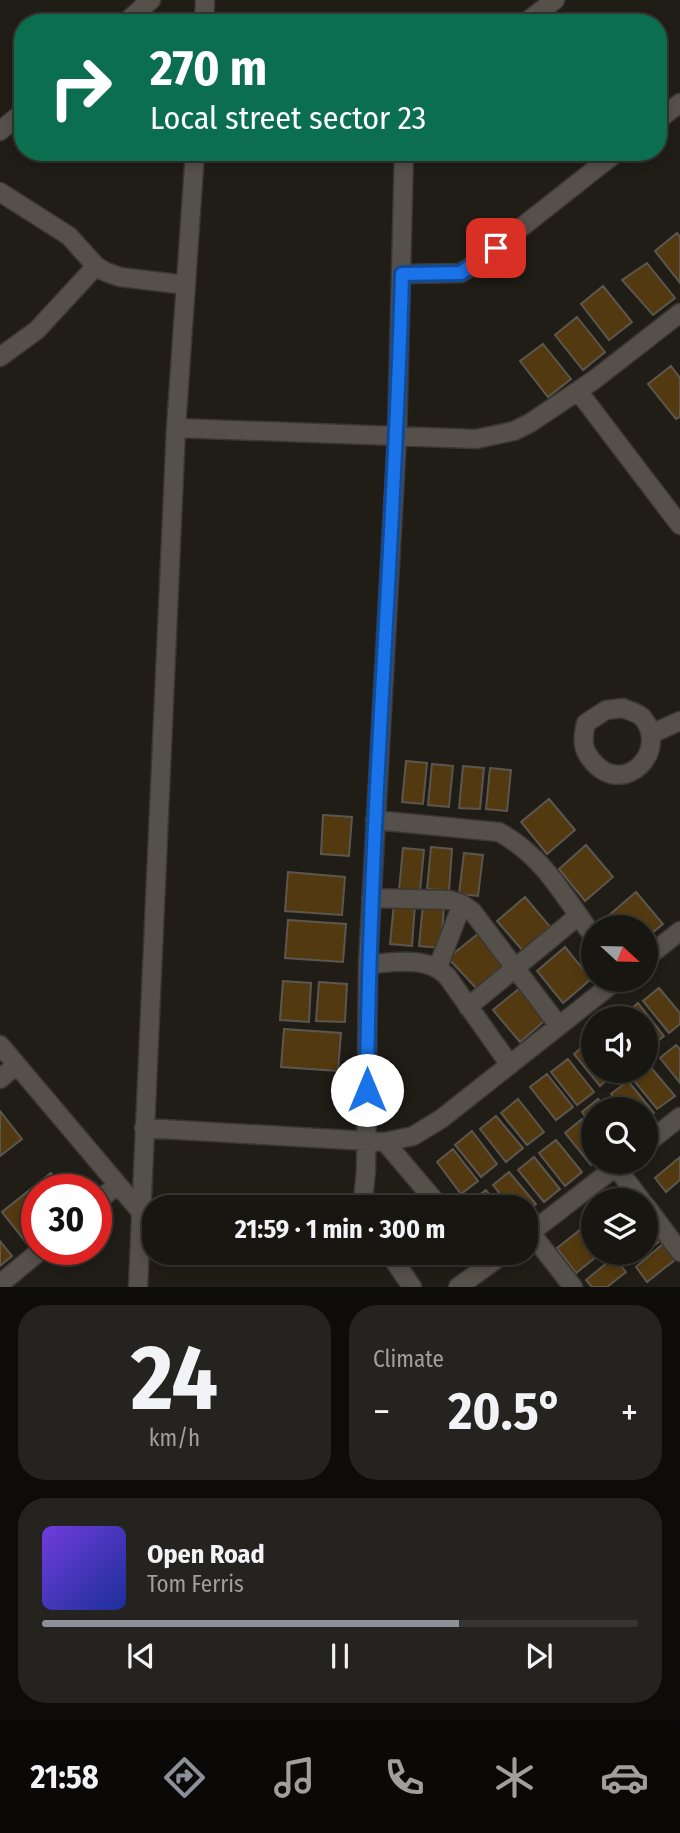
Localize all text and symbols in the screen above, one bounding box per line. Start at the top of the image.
text: 270 m [150,39,267,98]
icon: right [35,42,126,133]
text: Local street sector 23 [150,99,426,137]
pin [466,218,526,278]
icon: arrive [477,229,515,267]
north arrow [581,915,658,992]
map controls [581,915,658,1265]
button: sound [581,1006,658,1083]
position arrow [330,1053,404,1127]
button: search [581,1097,658,1174]
speed limit sign: 30 [21,1174,112,1265]
button: layers [581,1188,658,1265]
text: 21:59 · 1 min · 300 m [235,1214,445,1245]
text: 24 [131,1324,218,1433]
text: Climate [373,1345,444,1373]
text: 20.5° [448,1380,563,1443]
text: − [373,1389,390,1435]
text: + [621,1389,638,1435]
text: km/h [149,1424,200,1452]
text: Open Road [147,1539,265,1570]
text: Tom Ferris [147,1570,244,1598]
icon: previous [122,1637,160,1675]
icon: pause [321,1637,359,1675]
icon: next [520,1637,558,1675]
icon: directions [160,1753,209,1802]
icon: music [270,1753,319,1802]
icon: phone [380,1753,429,1802]
icon: climate [490,1753,539,1802]
icon: car [600,1753,649,1802]
text: 21:58 [31,1758,99,1796]

